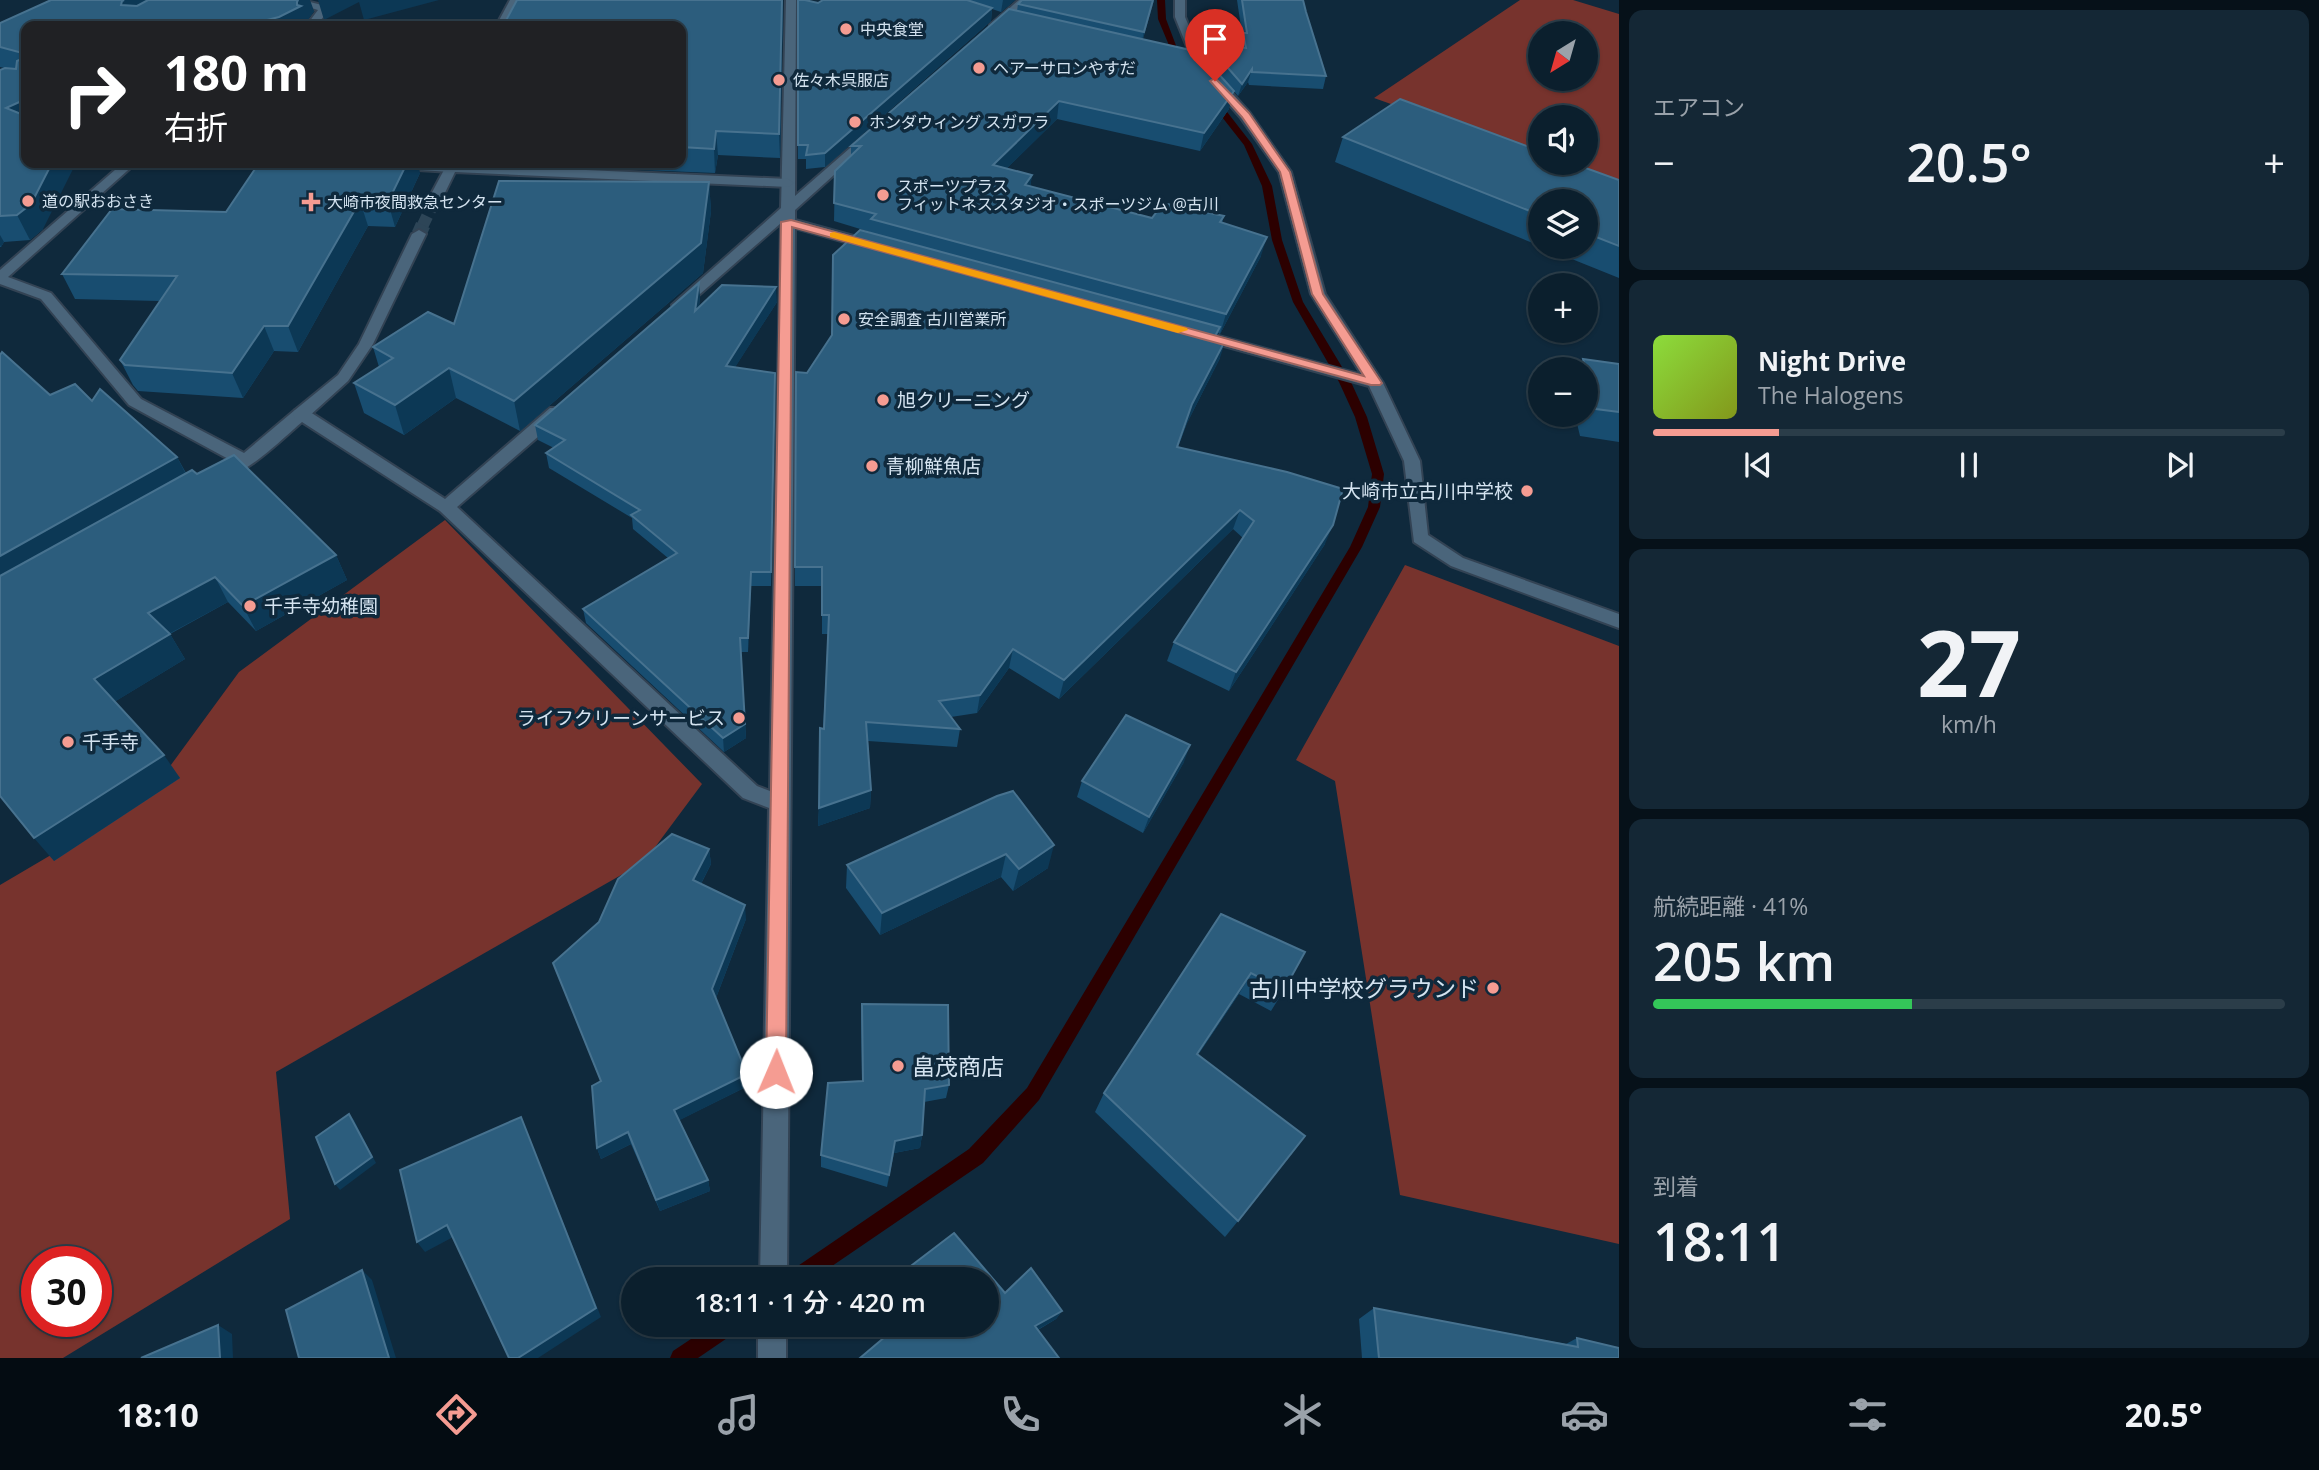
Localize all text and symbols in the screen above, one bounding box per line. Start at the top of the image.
pin [1185,9,1245,81]
place label: 中央食堂 [860,18,924,40]
icon: arrive [1196,20,1234,58]
marker: 中央食堂 [838,21,854,37]
north arrow [1528,21,1598,91]
map controls [1528,21,1598,427]
text: 180 m [164,39,309,105]
icon: right [49,49,140,140]
place label: ヘアーサロンやすだ [993,57,1136,79]
marker: ヘアーサロンやすだ [971,60,987,76]
place label: 佐々木呉服店 [793,69,889,91]
marker: 佐々木呉服店 [771,72,787,88]
text: エアコン [1653,91,1745,123]
text: 右折 [164,105,228,148]
button: sound [1528,105,1598,175]
place label: ホンダウィング スガワラ [869,111,1049,133]
marker: ホンダウィング スガワラ [847,114,863,130]
text: 20.5° [1906,126,2032,197]
text: − [1653,136,1675,188]
text: + [2263,136,2285,188]
place label: スポーツプラス フィットネススタジオ・スポーツジム @古川 [897,175,1219,215]
marker: スポーツプラス フィットネススタジオ・スポーツジム @古川 [875,187,891,203]
button: layers [1528,189,1598,259]
place label: 道の駅おおさき [42,190,154,212]
place label: 大崎市夜間救急センター [327,191,503,213]
marker: 大崎市夜間救急センター [301,192,321,212]
marker: 道の駅おおさき [20,193,36,209]
button: + [1528,273,1598,343]
place label: 安全調査 古川営業所 [858,308,1006,330]
marker: 安全調査 古川営業所 [836,311,852,327]
text: Night Drive [1758,343,1906,379]
button: − [1528,357,1598,427]
text: The Halogens [1758,379,1904,411]
place label: 旭クリーニング [897,387,1030,413]
marker: 旭クリーニング [875,392,891,408]
icon: previous [1739,446,1777,484]
icon: pause [1950,446,1988,484]
icon: next [2161,446,2199,484]
place label: 青柳鮮魚店 [886,453,981,479]
marker: 青柳鮮魚店 [864,458,880,474]
place label: 大崎市立古川中学校 [1342,478,1513,504]
marker: 大崎市立古川中学校 [1519,483,1535,499]
place label: 千手寺幼稚園 [264,593,378,619]
marker: 千手寺幼稚園 [242,598,258,614]
text: 27 [1917,600,2021,724]
place label: ライフクリーンサービス [517,705,725,731]
text: km/h [1941,708,1997,740]
marker: ライフクリーンサービス [731,710,747,726]
place label: 千手寺 [82,729,139,755]
marker: 千手寺 [60,734,76,750]
text: 航続距離 · 41% [1653,890,1808,922]
text: 205 km [1653,925,1835,996]
place label: 古川中学校グラウンド [1249,972,1479,1004]
marker: 古川中学校グラウンド [1485,980,1501,996]
position arrow [739,1035,813,1109]
place label: 畠茂商店 [912,1050,1004,1082]
marker: 畠茂商店 [890,1058,906,1074]
text: 到着 [1653,1170,1699,1202]
text: 18:11 [1653,1205,1786,1276]
speed limit sign: 30 [21,1246,112,1337]
text: 18:11 · 1 分 · 420 m [694,1284,926,1320]
icon: directions [432,1390,481,1439]
icon: music [714,1390,763,1439]
icon: phone [996,1390,1045,1439]
icon: climate [1278,1390,1327,1439]
icon: car [1560,1390,1609,1439]
icon: filters [1843,1390,1892,1439]
text: 18:10 [117,1393,199,1436]
text: 20.5° [2125,1393,2202,1436]

